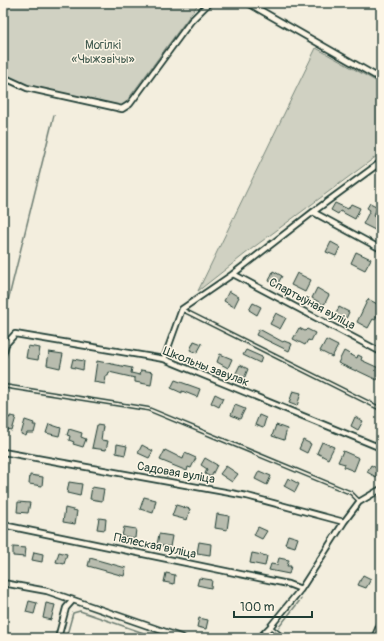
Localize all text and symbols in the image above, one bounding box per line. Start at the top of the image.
park label: Могілкі «Чыжэвічы» [72,38,134,67]
street label: Спартыўная вуліца [266,275,358,333]
street label: Школьны завулак [161,344,251,390]
street label: Садовая вуліца [136,459,217,487]
street label: Палеская вуліца [113,530,198,562]
scale bar [234,593,312,619]
text: 100 m [240,600,275,615]

